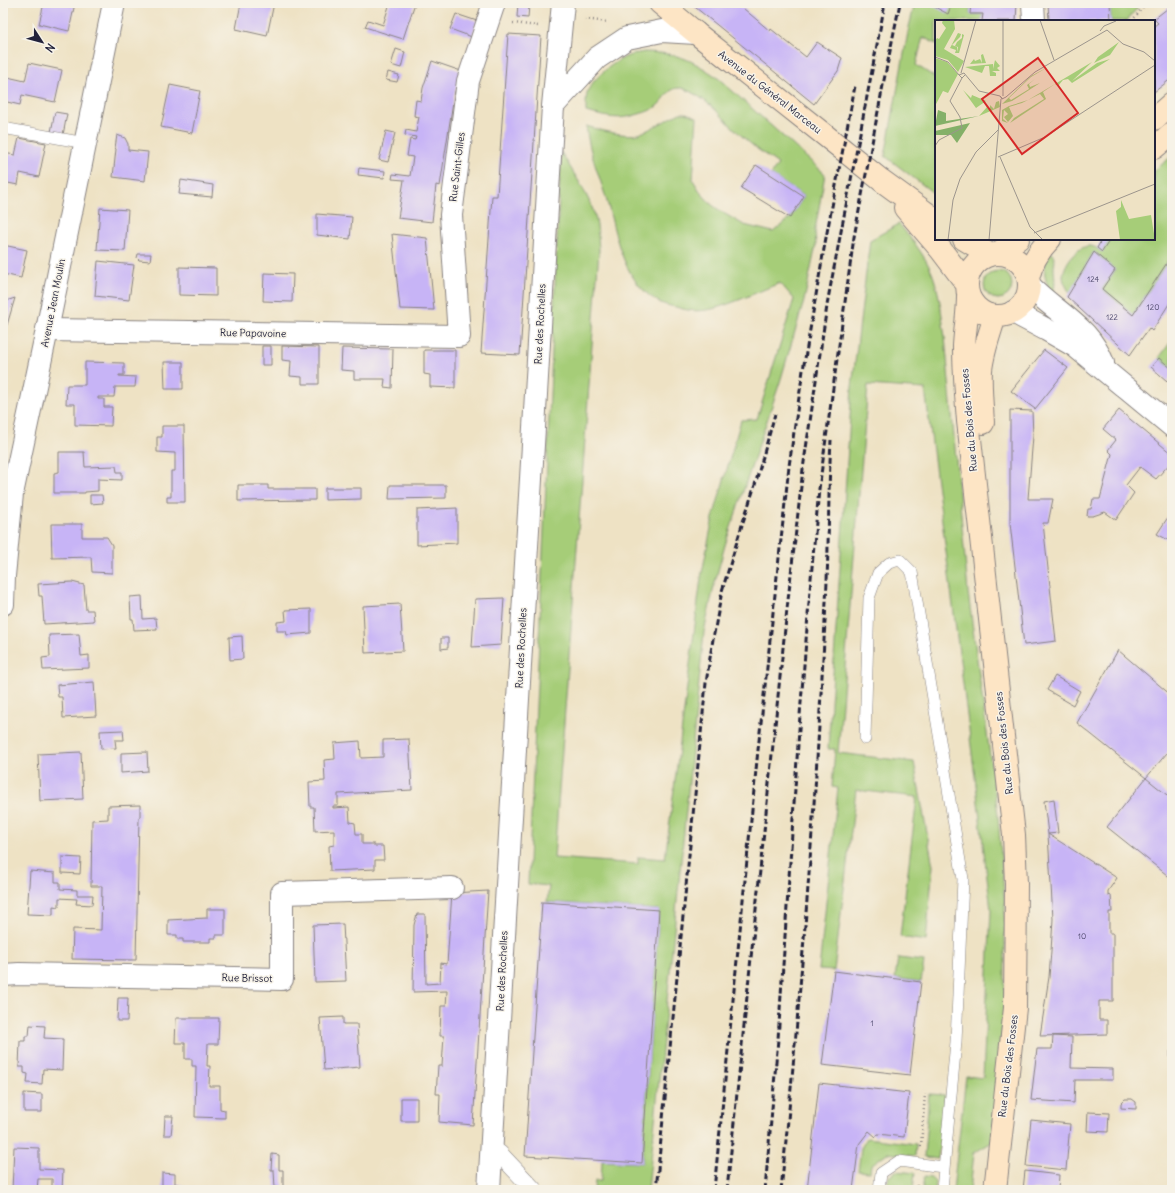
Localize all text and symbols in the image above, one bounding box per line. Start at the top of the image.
inset map [935,20,1155,240]
north arrow [22,22,62,62]
text: N [42,41,58,55]
street label: Avenue du Général Marceau [716,48,824,137]
street label: Rue Saint-Gilles [446,131,468,203]
street label: Avenue Jean Moulin [38,257,68,348]
house number: 124 [1087,274,1099,284]
street label: Rue des Rochelles [531,283,549,365]
house number: 120 [1147,302,1159,312]
house number: 122 [1106,312,1119,322]
street label: Rue Papavoine [220,326,286,340]
street label: Rue du Bois des Fosses [958,368,980,472]
street label: Rue des Rochelles [512,607,530,689]
street label: Rue du Bois des Fosses [992,690,1016,795]
street label: Rue des Rochelles [493,930,511,1012]
house number: 10 [1078,931,1086,941]
street label: Rue Brissot [222,971,273,985]
street label: Rue du Bois des Fosses [995,1013,1021,1118]
house number: 1 [870,1018,874,1028]

